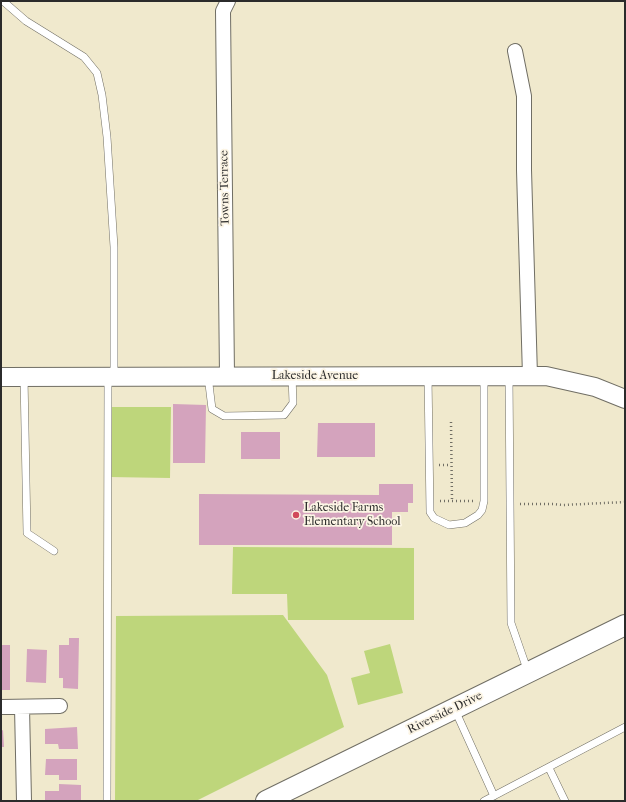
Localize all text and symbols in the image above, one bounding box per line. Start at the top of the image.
street label: Towns Terrace [217,150,233,226]
street label: Lakeside Avenue [272,369,358,383]
place label: Lakeside Farms Elementary School [304,501,401,529]
marker: Lakeside Farms Elementary School [291,510,301,520]
street label: Riverside Drive [405,689,485,737]

